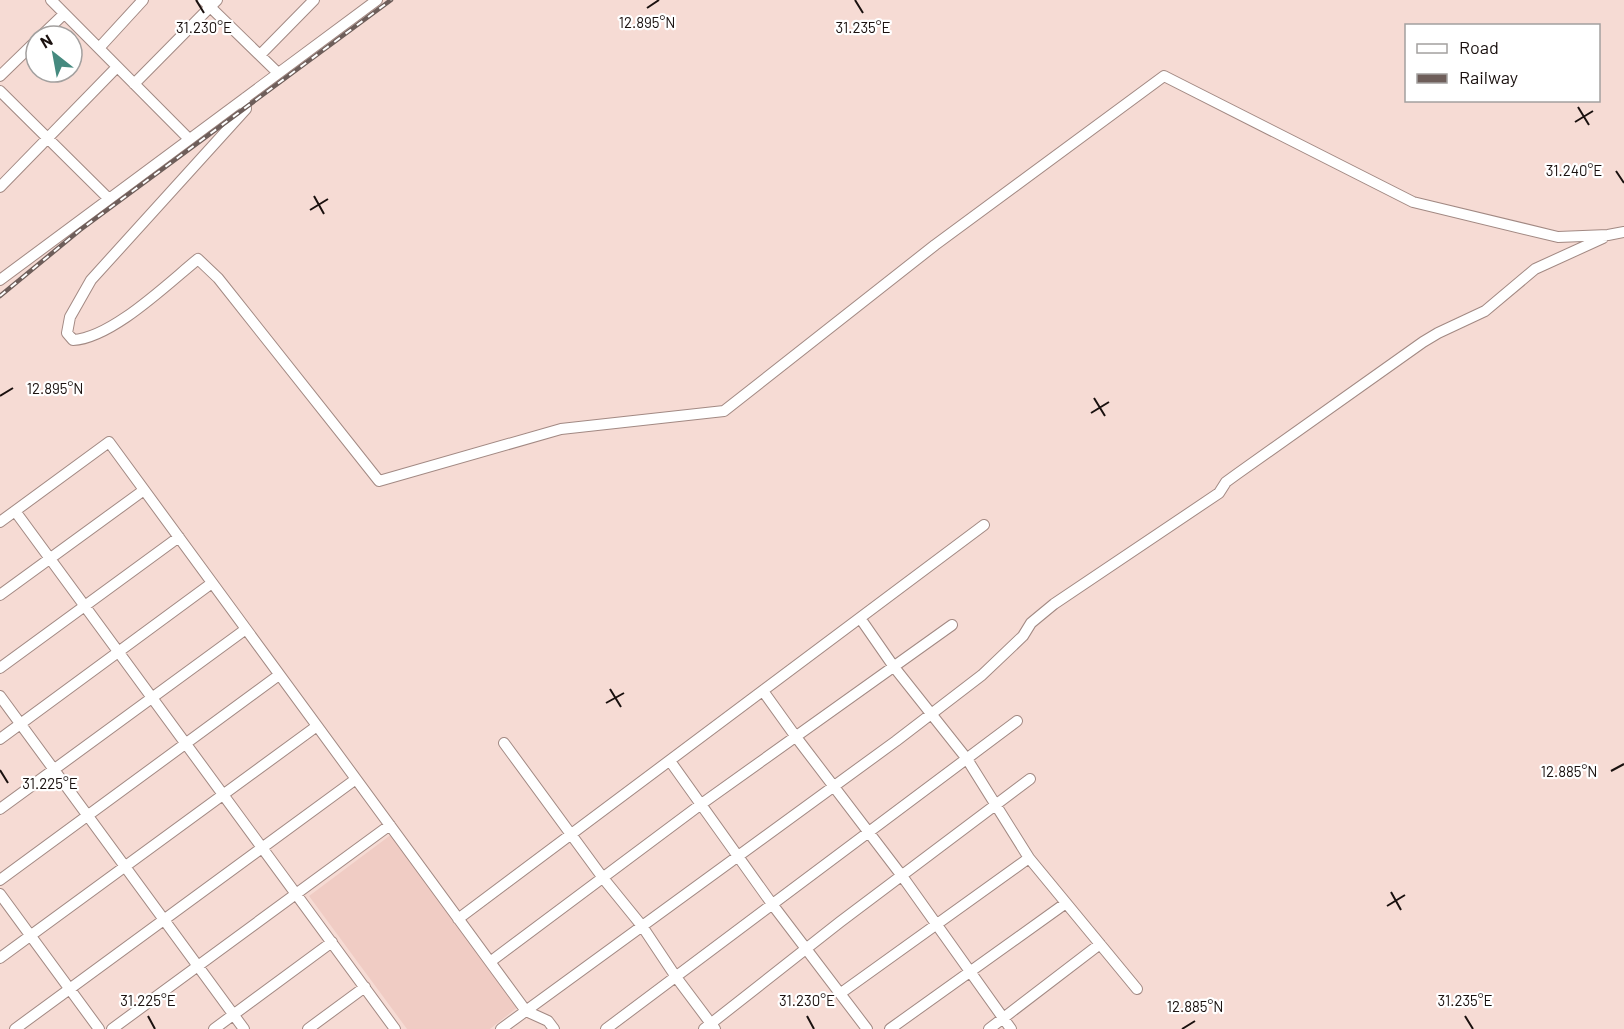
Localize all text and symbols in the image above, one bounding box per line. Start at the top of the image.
text: 12.895°N [619,13,675,31]
text: 31.230°E [176,18,232,36]
text: 31.235°E [835,18,891,36]
north arrow [24,24,84,84]
legend [1405,24,1600,102]
text: N [37,30,55,52]
text: Road [1459,36,1499,58]
text: Railway [1459,66,1518,88]
text: 31.240°E [1546,161,1602,179]
text: 12.895°N [27,379,83,397]
text: 12.885°N [1541,762,1597,780]
text: 31.225°E [22,774,78,792]
text: 31.225°E [120,991,176,1009]
text: 31.230°E [779,991,835,1009]
text: 31.235°E [1437,991,1493,1009]
text: 12.885°N [1167,997,1223,1015]

